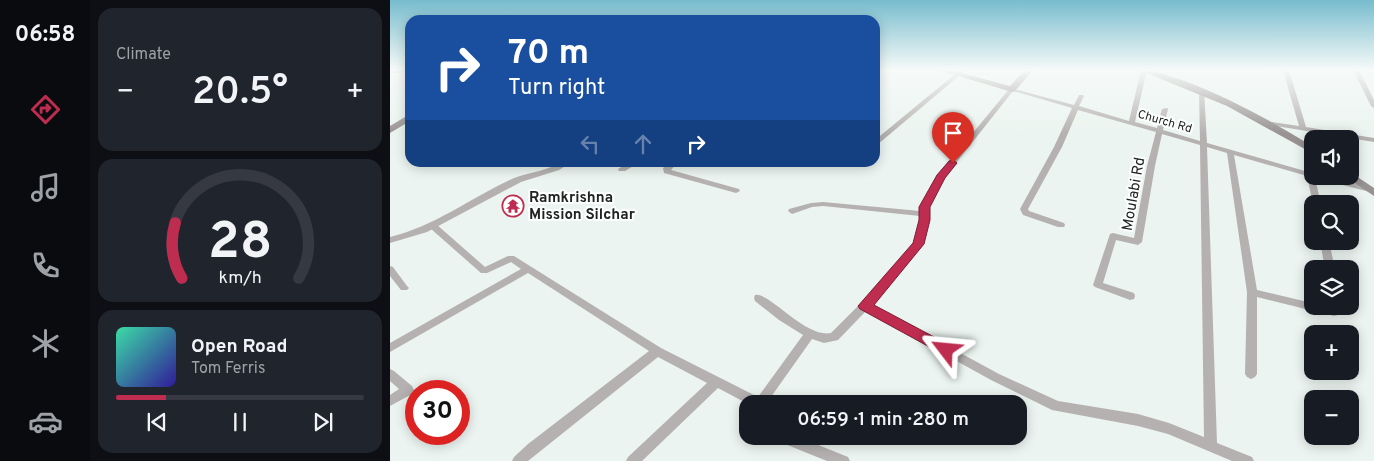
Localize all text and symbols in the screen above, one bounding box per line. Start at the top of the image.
text: 06:58 [15,22,75,49]
text: 70 m [508,32,589,76]
icon: right [425,35,490,100]
text: Climate [116,45,171,65]
text: 20.5° [192,69,288,118]
text: − [116,75,134,111]
text: + [346,75,364,111]
text: Turn right [508,75,605,102]
icon: directions [28,92,63,127]
street label: Church Rd [1136,107,1194,137]
pin [932,112,974,163]
icon: arrive [939,119,967,147]
icon: left [576,130,604,158]
icon: ahead [629,130,657,158]
icon: right [682,130,710,158]
map controls [1304,130,1359,445]
button: sound [1304,130,1359,185]
street label: Moulabi Rd [1119,156,1150,233]
icon: music [28,170,63,205]
place label: Ramkrishna Mission Silchar [529,189,636,225]
temple icon: Ramkrishna Mission Silchar [501,194,525,218]
button: search [1304,195,1359,250]
text: 28 [208,211,272,277]
icon: phone [28,248,63,283]
button: layers [1304,260,1359,315]
text: km/h [218,267,262,290]
position arrow [919,323,971,375]
button: + [1304,325,1359,380]
icon: climate [28,326,63,361]
text: Open Road [191,335,287,359]
text: Tom Ferris [191,359,265,379]
speed limit sign: 30 [405,380,470,445]
button: − [1304,390,1359,445]
icon: car [28,404,63,439]
icon: previous [143,408,171,436]
icon: pause [226,408,254,436]
icon: next [309,408,337,436]
text: 06:59 · 1 min · 280 m [797,408,969,432]

